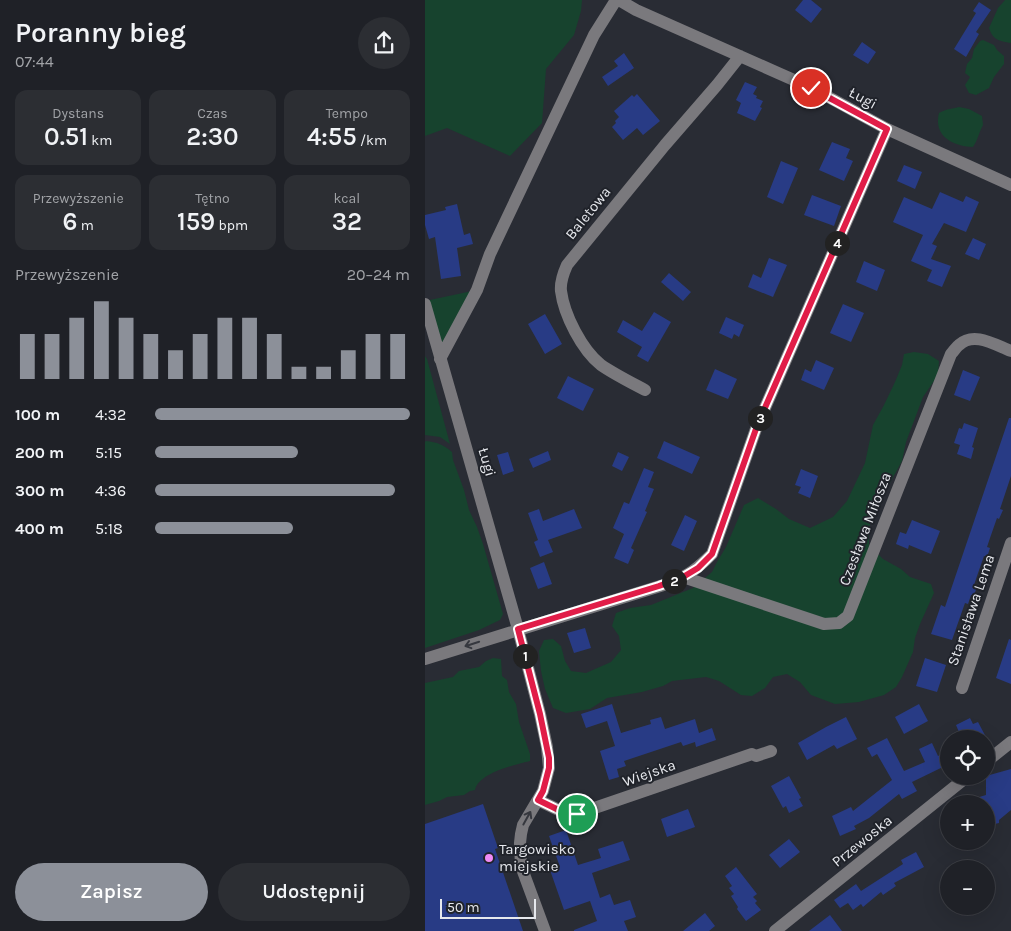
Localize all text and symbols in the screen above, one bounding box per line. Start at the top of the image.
text: Poranny bieg [15,16,186,49]
button: share [358,17,410,69]
text: 07:44 [15,52,54,71]
pin [790,67,832,109]
icon: check [797,74,825,102]
street label: Ługi [846,83,880,113]
text: Dystans [52,105,104,122]
text: Czas [197,105,228,122]
text: Tempo [326,105,368,122]
text: 0.51 [44,122,88,151]
text: 2:30 [186,122,239,151]
text: 4:55 [307,122,357,151]
text: km [88,132,112,149]
text: /km [357,132,387,149]
street label: Baletowa [561,183,615,243]
text: Przewyższenie [33,190,124,207]
text: Tętno [195,190,230,207]
text: kcal [333,190,360,207]
text: 6 [62,207,77,236]
text: 159 [177,207,215,236]
text: 32 [332,207,362,236]
text: m [77,217,94,234]
text: bpm [215,217,248,234]
pin: 4 [825,230,849,256]
text: 4 [833,235,842,252]
text: Przewyższenie [15,265,119,284]
text: 20–24 m [347,265,410,284]
text: 100 m [15,405,60,424]
text: 4:32 [95,405,126,424]
pin: 3 [747,406,773,430]
text: 3 [756,410,765,427]
text: 200 m [15,443,64,462]
text: 5:15 [95,443,122,462]
street label: Ługi [474,446,500,478]
street label: Czesława Miłosza [835,470,895,588]
text: 300 m [15,481,64,500]
text: 4:36 [95,481,126,500]
text: 400 m [15,519,64,538]
text: 5:18 [95,519,123,538]
street label: Stanisława Lema [944,552,998,668]
pin: 2 [661,568,687,594]
text: 2 [670,573,679,590]
one-way arrow [464,640,480,649]
pin: 1 [513,644,537,668]
text: 1 [523,648,528,665]
map controls [940,730,995,915]
button: locate [940,730,995,785]
street label: Wiejska [620,756,678,790]
pin [556,793,598,835]
button: + [940,795,995,850]
icon: arrive [563,800,591,828]
one-way arrow [523,811,533,826]
street label: Przewoska [828,811,896,871]
place label: Targowisko miejskie [499,840,575,875]
marker: Targowisko miejskie [483,852,495,864]
button: − [940,860,995,915]
button: Zapisz [15,863,208,921]
button: Udostępnij [218,863,410,921]
scale bar [440,896,536,919]
text: 50 m [447,899,480,916]

